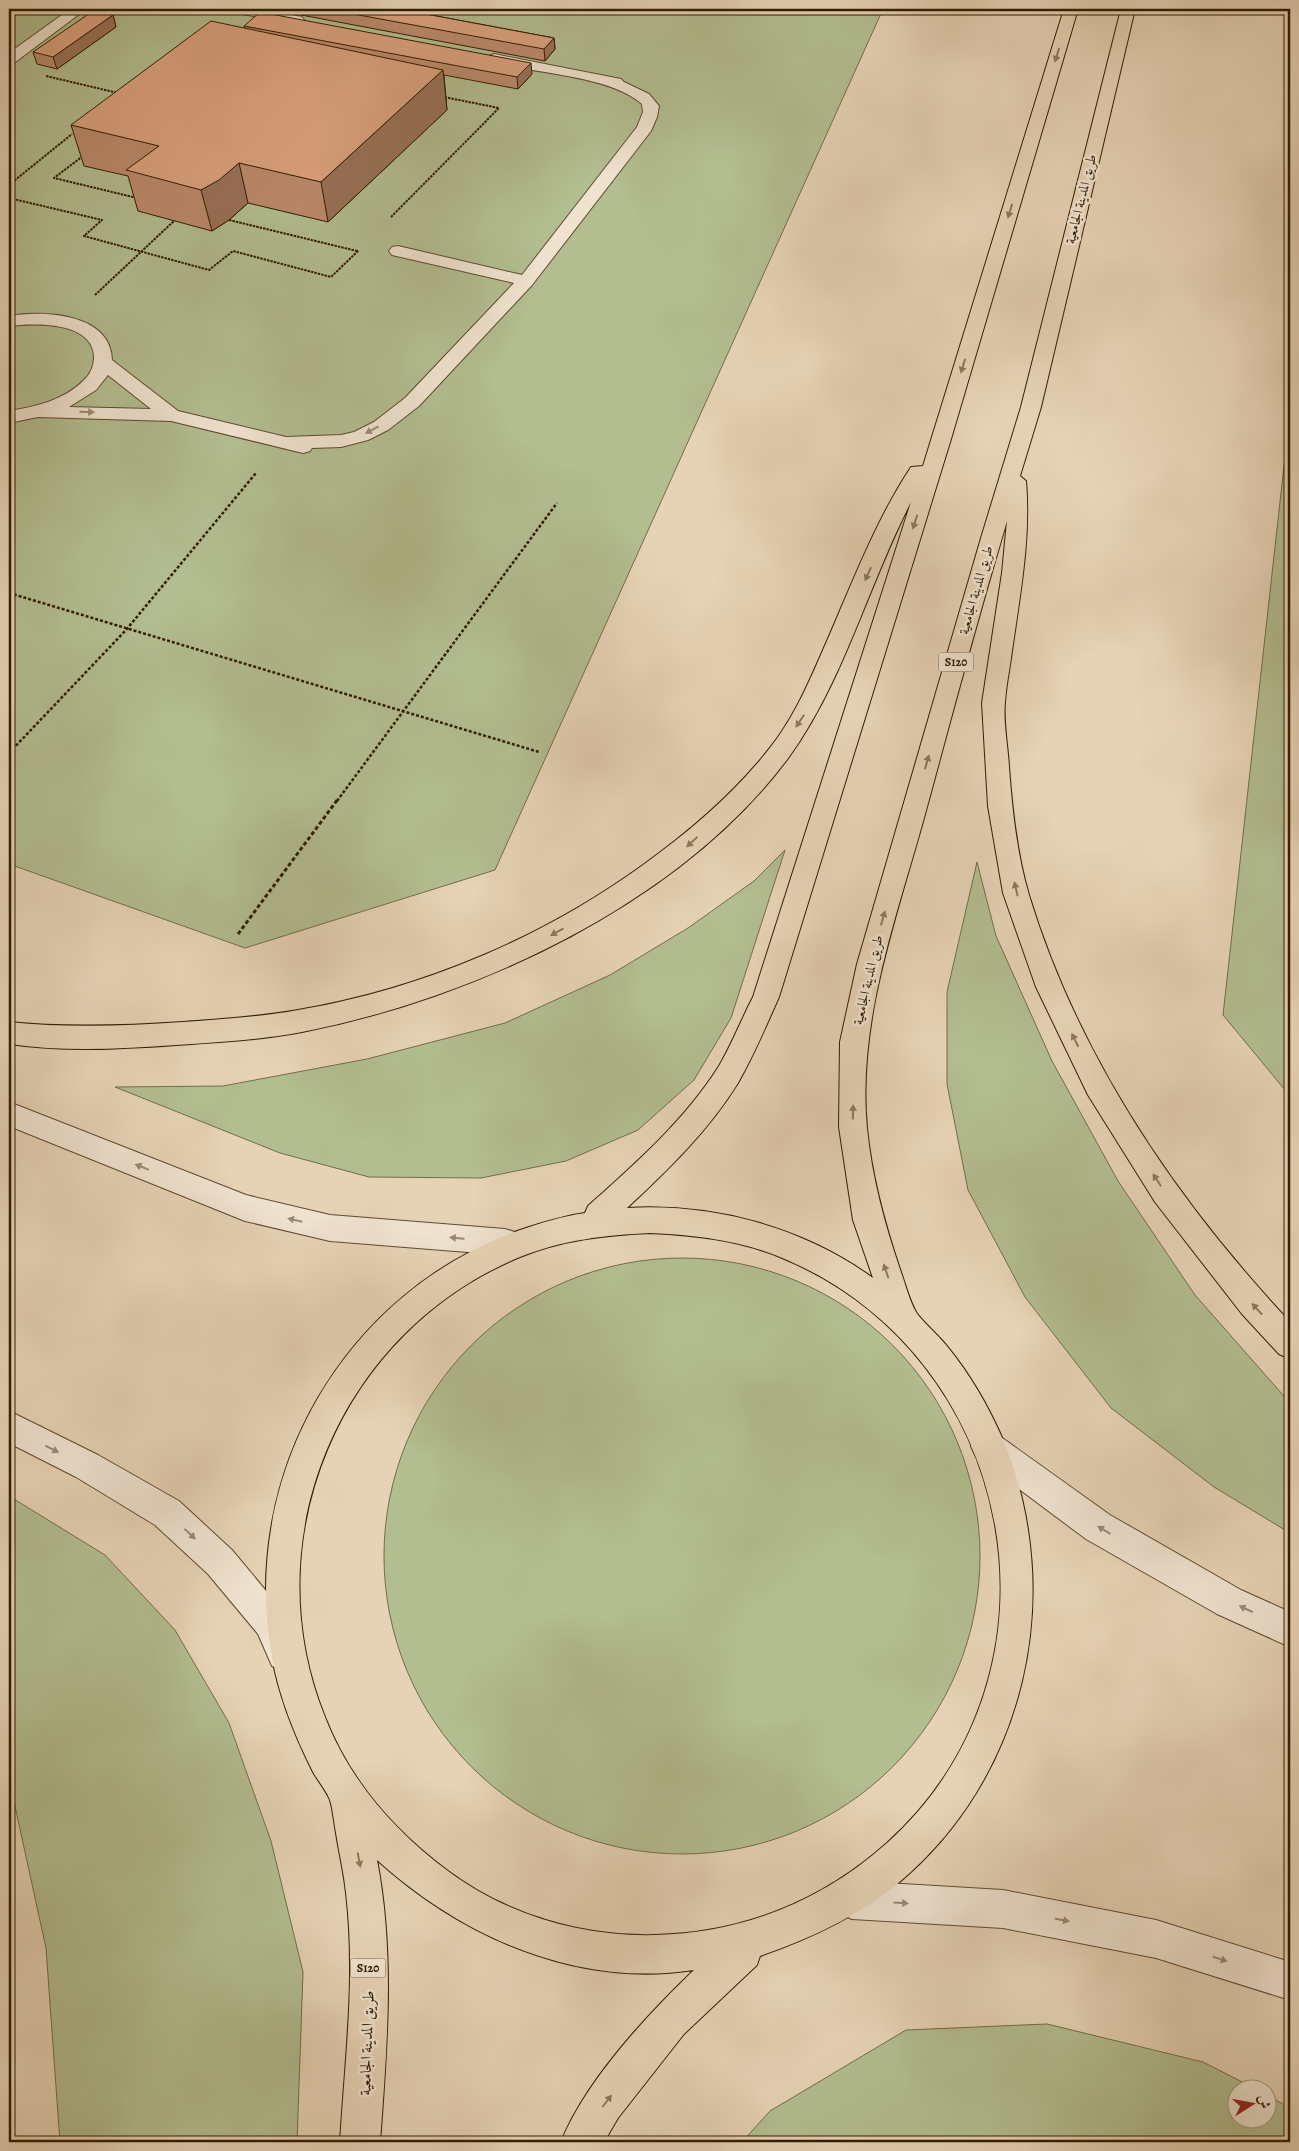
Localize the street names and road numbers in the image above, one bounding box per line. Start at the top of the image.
street label: طريق المدينة الجامعية [1061,152,1101,246]
street label: طريق المدينة الجامعية [954,543,998,637]
road number: S120 [938,652,974,672]
street label: طريق المدينة الجامعية [848,933,888,1027]
road number: S120 [350,1959,386,1978]
street label: طريق المدينة الجامعية [354,1990,380,2096]

